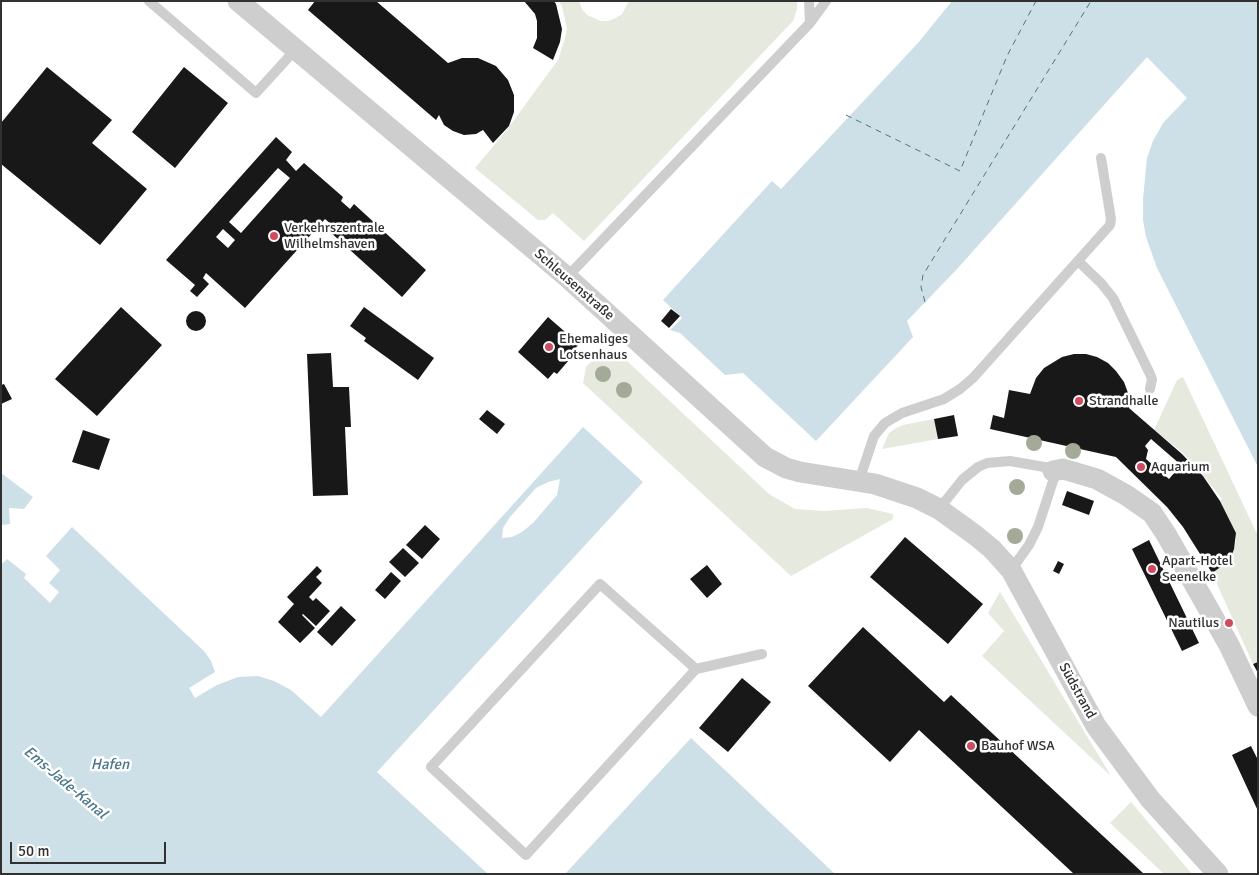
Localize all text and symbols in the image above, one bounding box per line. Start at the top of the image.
place label: Verkehrszentrale Wilhelmshaven [284,220,385,252]
marker: Verkehrszentrale Wilhelmshaven [268,230,280,242]
street label: Schleusenstraße [531,246,617,324]
place label: Ehemaliges Lotsenhaus [559,331,628,364]
marker: Ehemaliges Lotsenhaus [543,341,555,353]
place label: Strandhalle [1089,393,1159,409]
marker: Strandhalle [1073,395,1085,407]
place label: Aquarium [1151,459,1210,475]
marker: Aquarium [1135,461,1147,473]
place label: Apart-Hotel Seenelke [1162,553,1233,586]
marker: Apart-Hotel Seenelke [1146,563,1158,575]
place label: Nautilus [1168,615,1219,631]
marker: Nautilus [1223,617,1235,629]
street label: Südstrand [1055,660,1099,722]
place label: Bauhof WSA [981,738,1055,754]
marker: Bauhof WSA [965,740,977,752]
water label: Ems-Jade-Kanal [20,743,110,823]
water label: Hafen [91,756,129,774]
scale bar [12,832,169,864]
text: 50 m [18,842,49,860]

